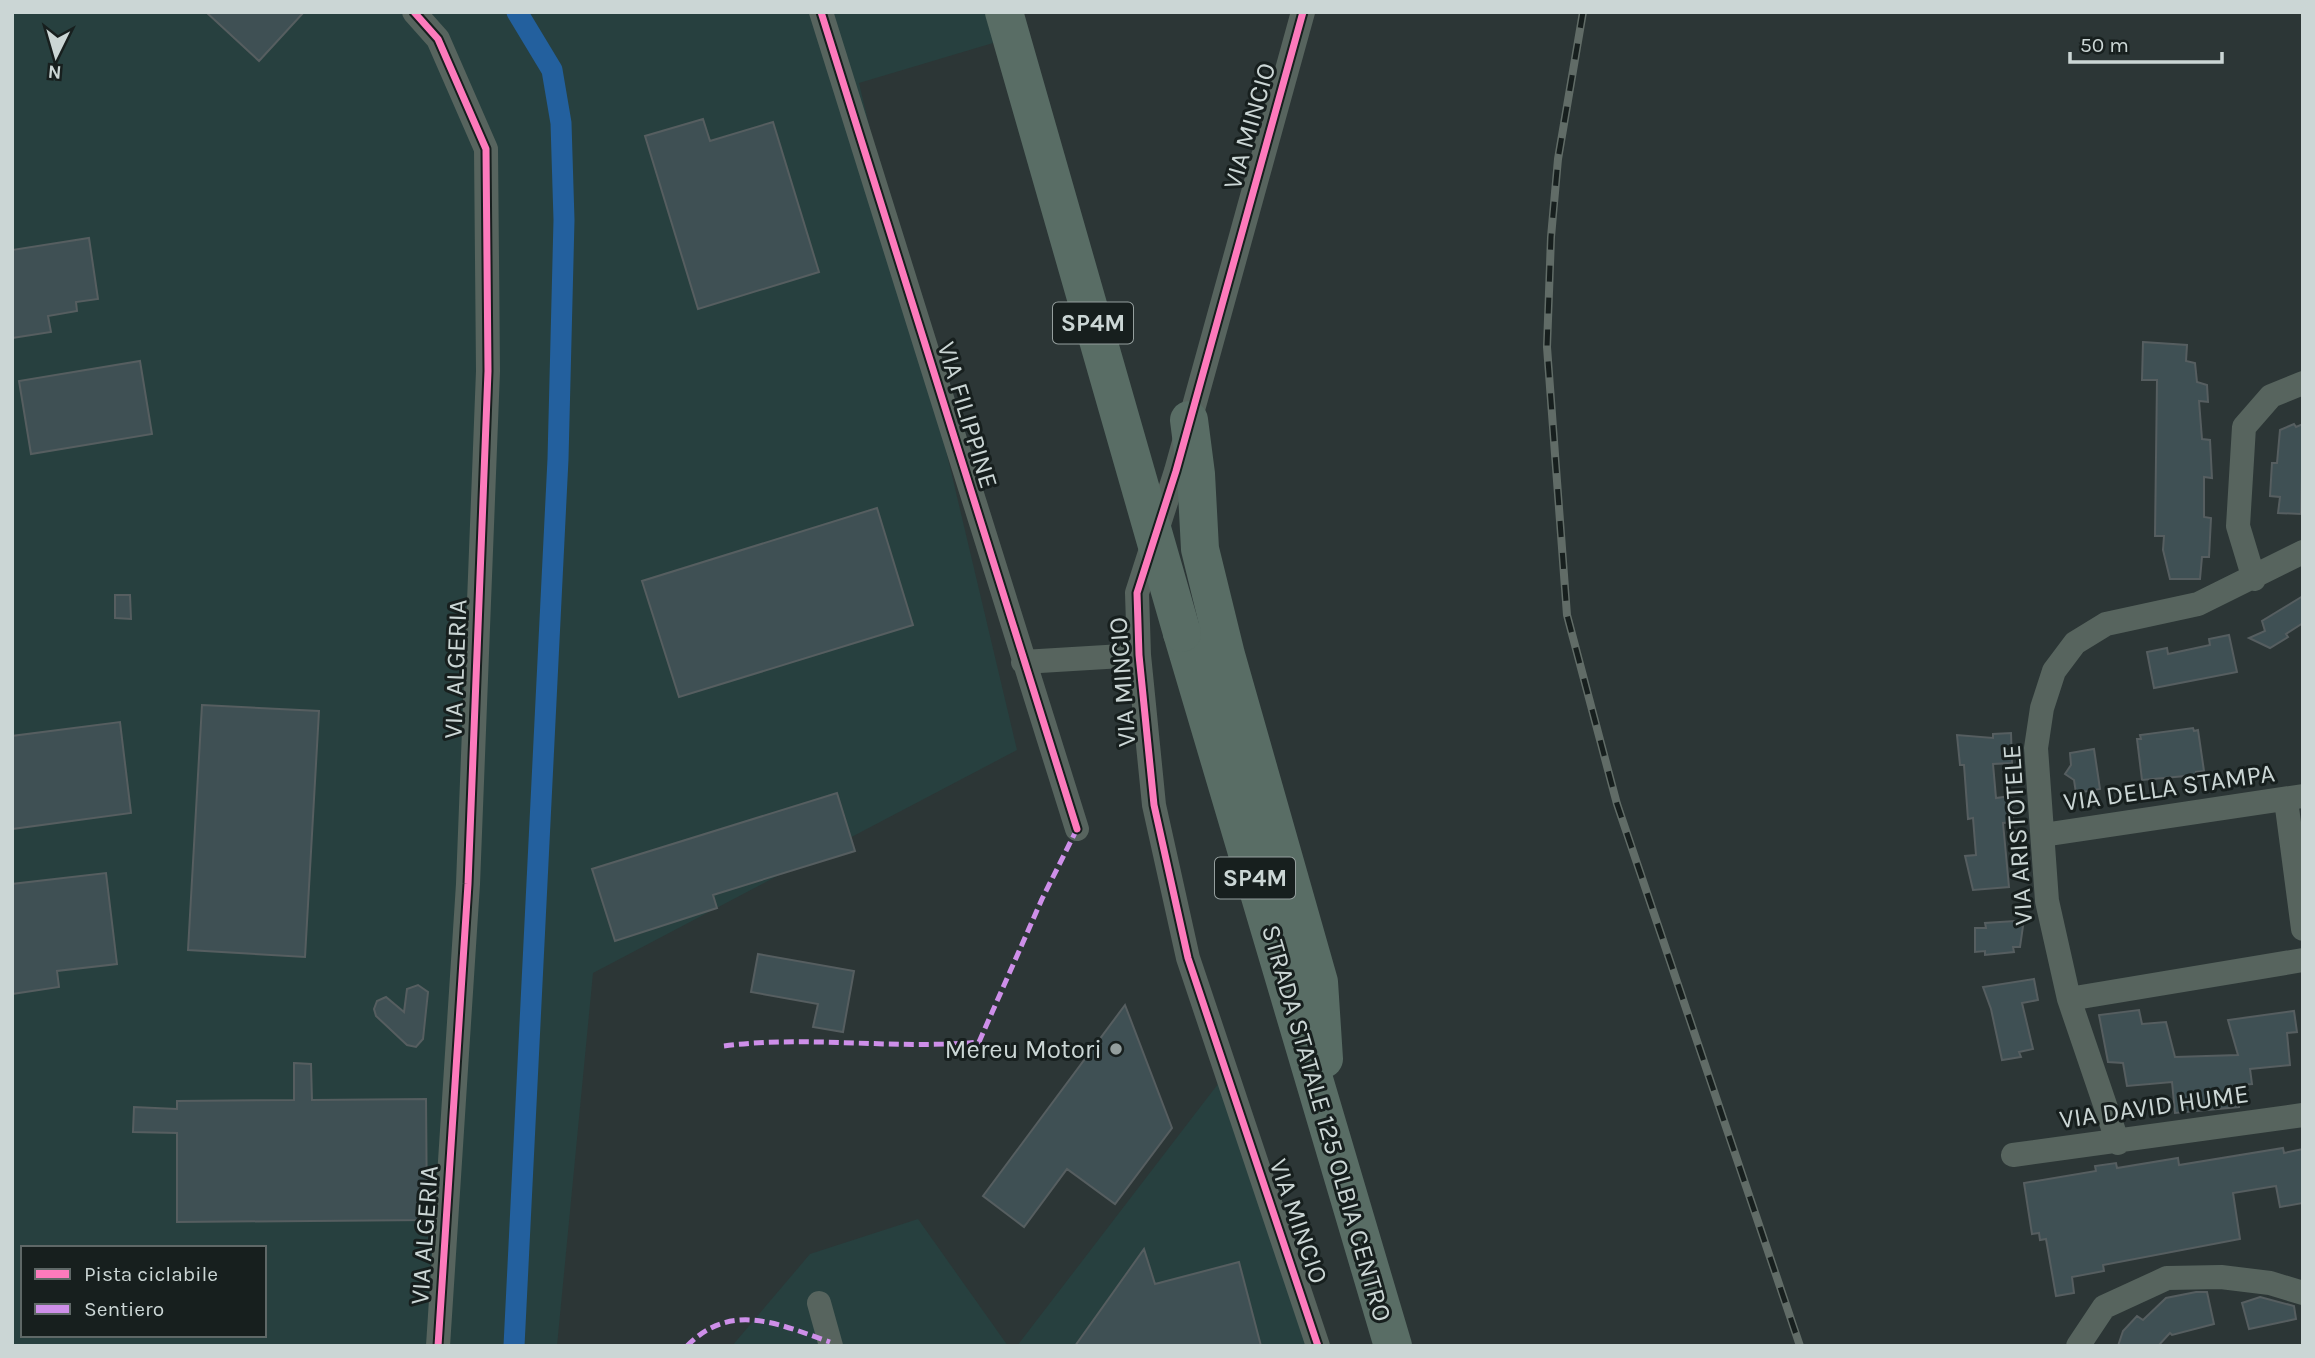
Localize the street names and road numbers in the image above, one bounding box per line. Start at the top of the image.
street label: VIA MINCIO [1217,59,1282,193]
road number: SP4M [1053,302,1133,344]
street label: VIA FILIPPINE [931,338,1005,492]
street label: VIA ALGERIA [438,599,473,739]
street label: VIA MINCIO [1102,616,1142,748]
street label: VIA ARISTOTELE [1996,744,2039,926]
street label: VIA DELLA STAMPA [2061,757,2277,818]
road number: SP4M [1215,858,1295,898]
street label: STRADA STATALE 125 OLBIA CENTRO [1255,921,1398,1325]
street label: VIA DAVID HUME [2058,1078,2251,1135]
street label: VIA MINCIO [1263,1155,1334,1288]
street label: VIA ALGERIA [404,1164,445,1306]

